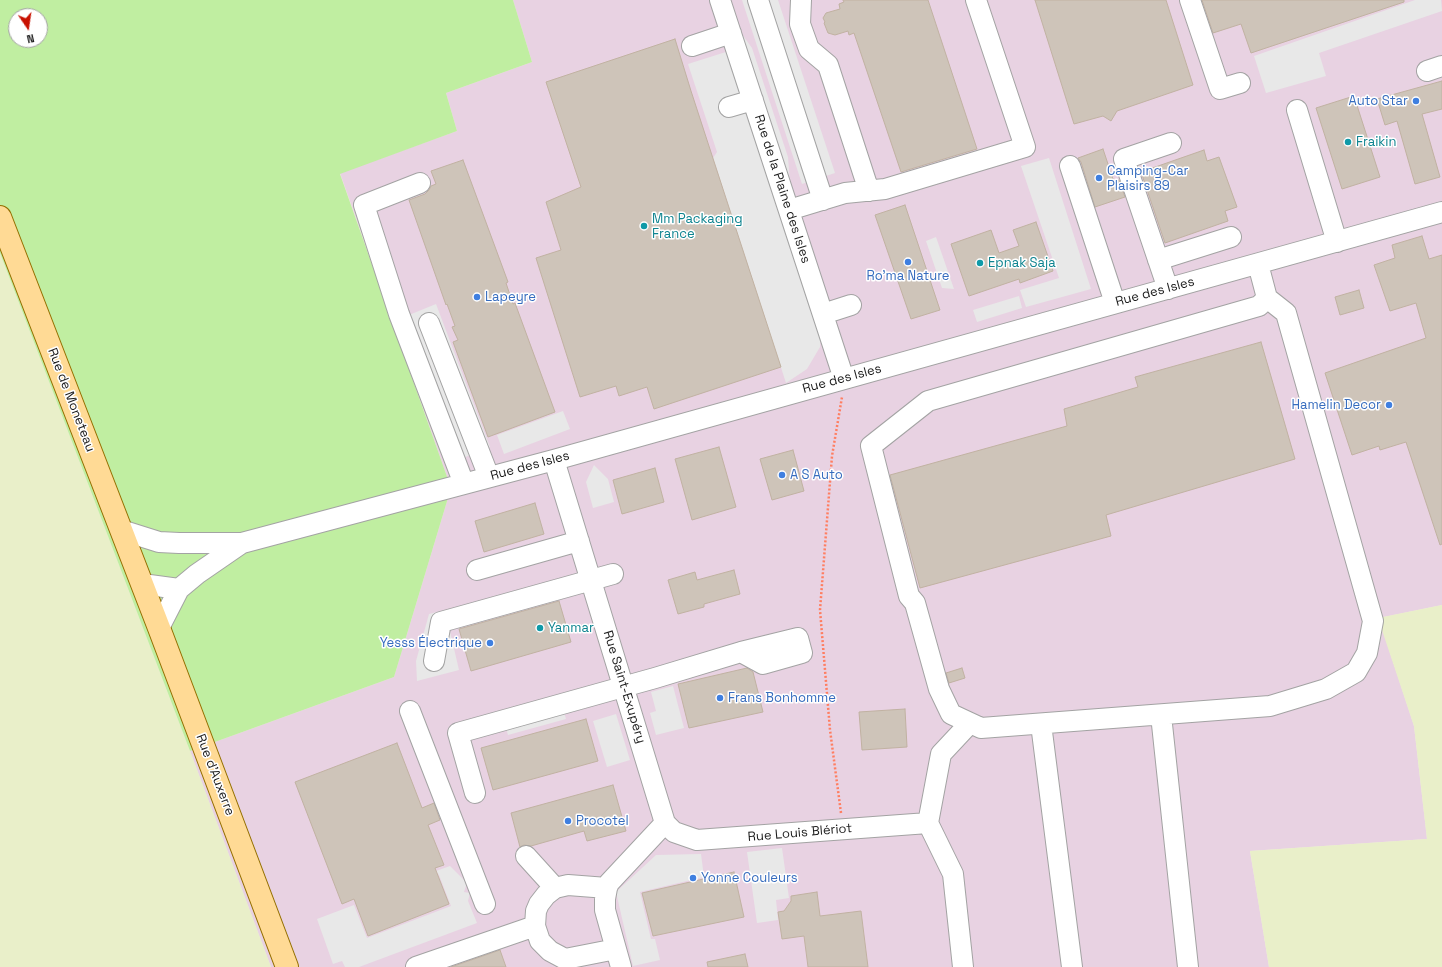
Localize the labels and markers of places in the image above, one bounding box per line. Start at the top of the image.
place label: Auto Star [1348,93,1408,109]
marker: Auto Star [1411,96,1421,106]
place label: Fraikin [1356,134,1397,150]
marker: Fraikin [1343,137,1353,147]
place label: Camping-Car Plaisirs 89 [1107,163,1189,194]
marker: Camping-Car Plaisirs 89 [1094,173,1104,183]
place label: Mm Packaging France [652,211,742,242]
marker: Mm Packaging France [639,221,649,231]
place label: Epnak Saja [988,255,1056,271]
marker: Ro'ma Nature [903,257,913,267]
marker: Epnak Saja [975,258,985,268]
place label: Ro'ma Nature [866,268,950,284]
place label: Lapeyre [485,289,536,305]
marker: Lapeyre [472,292,482,302]
place label: Hamelin Decor [1291,397,1381,413]
marker: Hamelin Decor [1384,400,1394,410]
place label: A S Auto [790,467,843,483]
marker: A S Auto [777,470,787,480]
place label: Yanmar [548,620,594,636]
marker: Yanmar [535,623,545,633]
place label: Yesss Électrique [380,635,482,651]
marker: Yesss Électrique [485,638,495,648]
place label: Frans Bonhomme [728,690,836,706]
marker: Frans Bonhomme [715,693,725,703]
place label: Procotel [576,813,629,829]
marker: Procotel [563,816,573,826]
place label: Yonne Couleurs [701,870,798,886]
marker: Yonne Couleurs [688,873,698,883]

